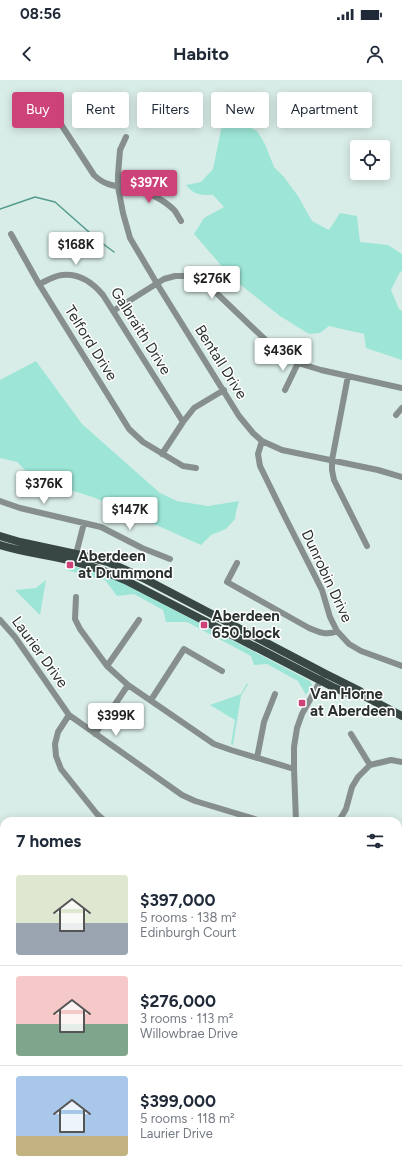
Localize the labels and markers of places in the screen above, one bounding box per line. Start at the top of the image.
pin: $397K [121,170,177,204]
pin: $168K [48,232,104,266]
pin: $276K [184,266,240,300]
pin: $436K [255,338,311,372]
pin: $376K [16,471,72,505]
pin: $147K [102,497,158,531]
place label: Aberdeen at Drummond [78,547,173,582]
marker: Aberdeen at Drummond [65,560,75,570]
place label: Aberdeen 650 block [212,607,280,642]
marker: Aberdeen 650 block [199,620,209,630]
place label: Van Horne at Aberdeen [310,685,395,720]
marker: Van Horne at Aberdeen [297,698,307,708]
pin: $399K [88,703,144,737]

